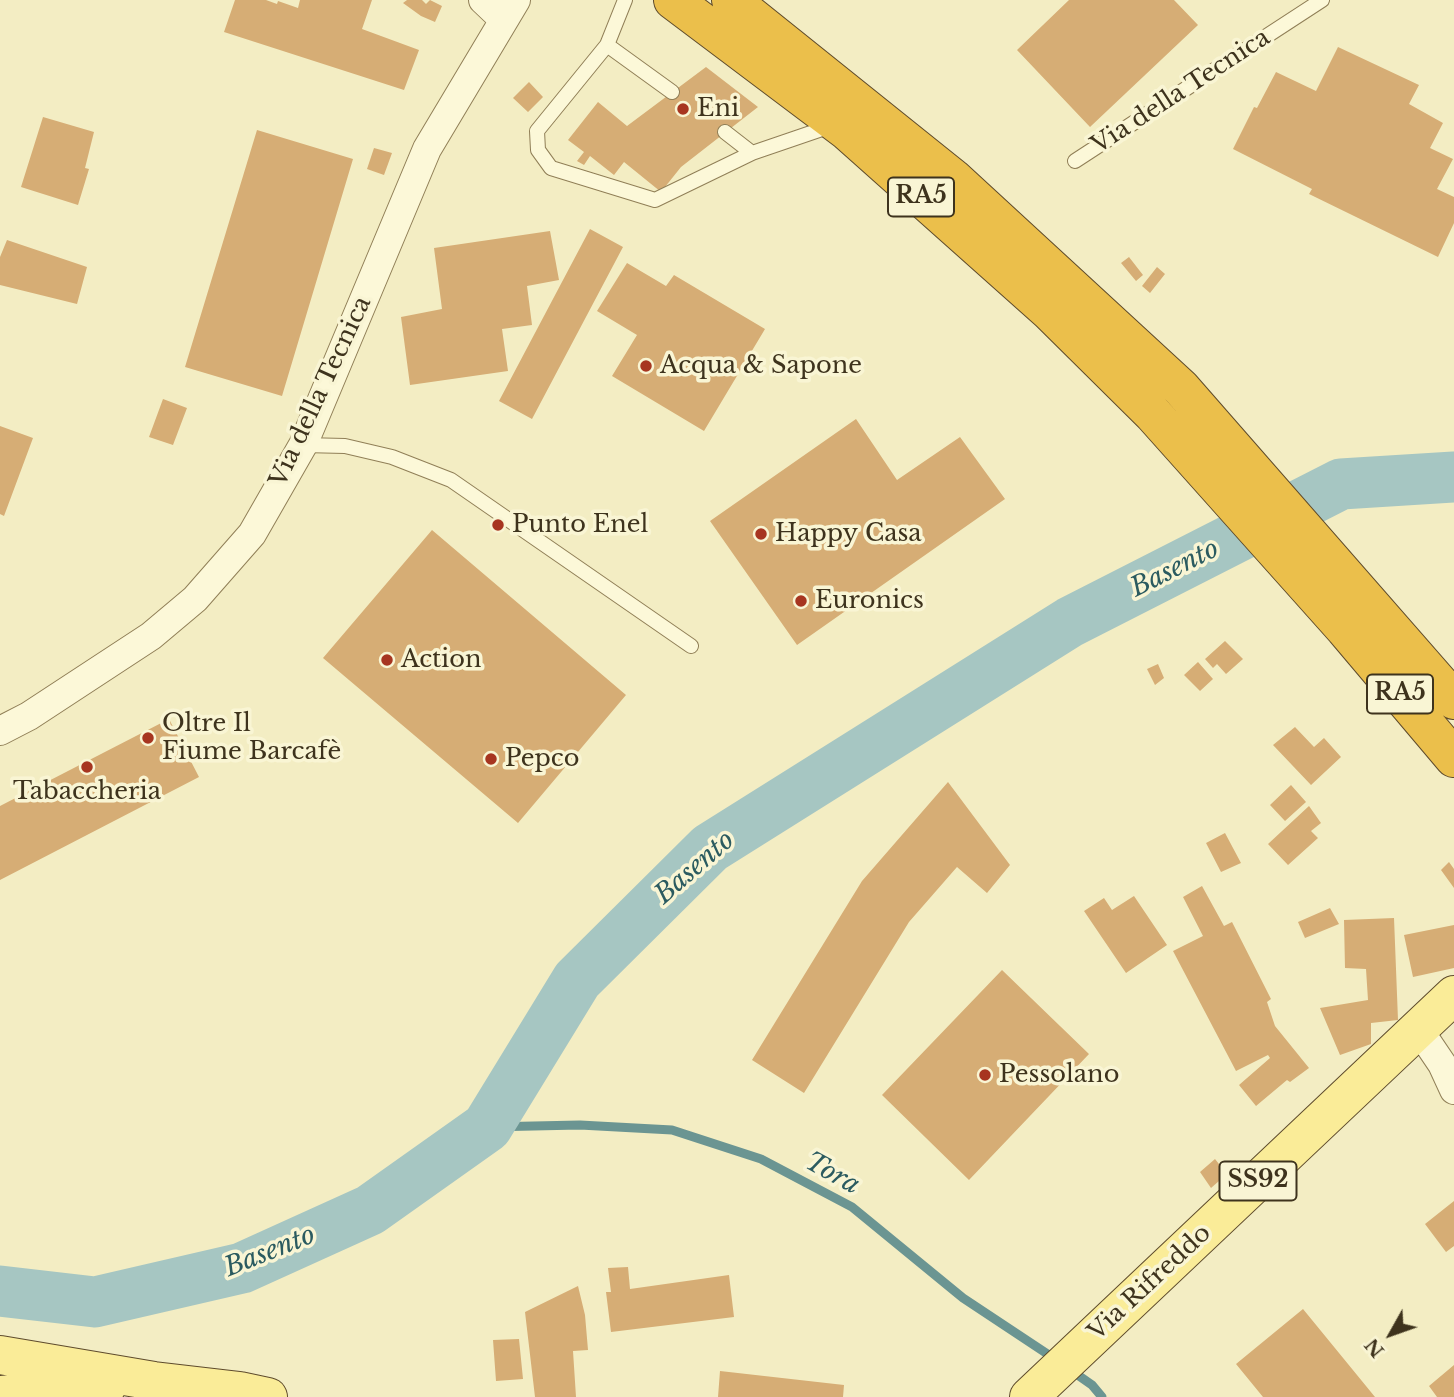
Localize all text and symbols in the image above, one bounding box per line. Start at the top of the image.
street label: Via della Tecnica [1086,24,1276,160]
place label: Eni [697,95,739,123]
marker: Eni [675,101,691,117]
road number: RA5 [888,178,954,216]
street label: Via della Tecnica [264,292,378,492]
place label: Acqua & Sapone [660,352,862,380]
marker: Acqua & Sapone [638,358,654,374]
place label: Punto Enel [512,511,648,539]
marker: Punto Enel [490,517,506,533]
place label: Happy Casa [775,520,922,548]
marker: Happy Casa [753,526,769,542]
water label: Basento [1126,534,1224,604]
place label: Euronics [815,587,924,615]
marker: Euronics [793,593,809,609]
place label: Action [401,646,481,674]
marker: Action [379,652,395,668]
road number: RA5 [1367,674,1433,714]
place label: Oltre Il Fiume Barcafè [162,710,341,766]
marker: Oltre Il Fiume Barcafè [140,730,156,746]
place label: Pepco [505,745,579,773]
marker: Pepco [483,751,499,767]
marker: Tabaccheria [79,759,95,775]
place label: Tabaccheria [13,778,161,806]
water label: Basento [649,825,741,911]
place label: Pessolano [999,1061,1119,1089]
marker: Pessolano [977,1067,993,1083]
water label: Tora [799,1146,865,1202]
road number: SS92 [1220,1162,1296,1200]
street label: Via Rifreddo [1083,1219,1217,1347]
water label: Basento [220,1220,320,1284]
north arrow [1356,1299,1426,1369]
text: N [1360,1334,1389,1362]

